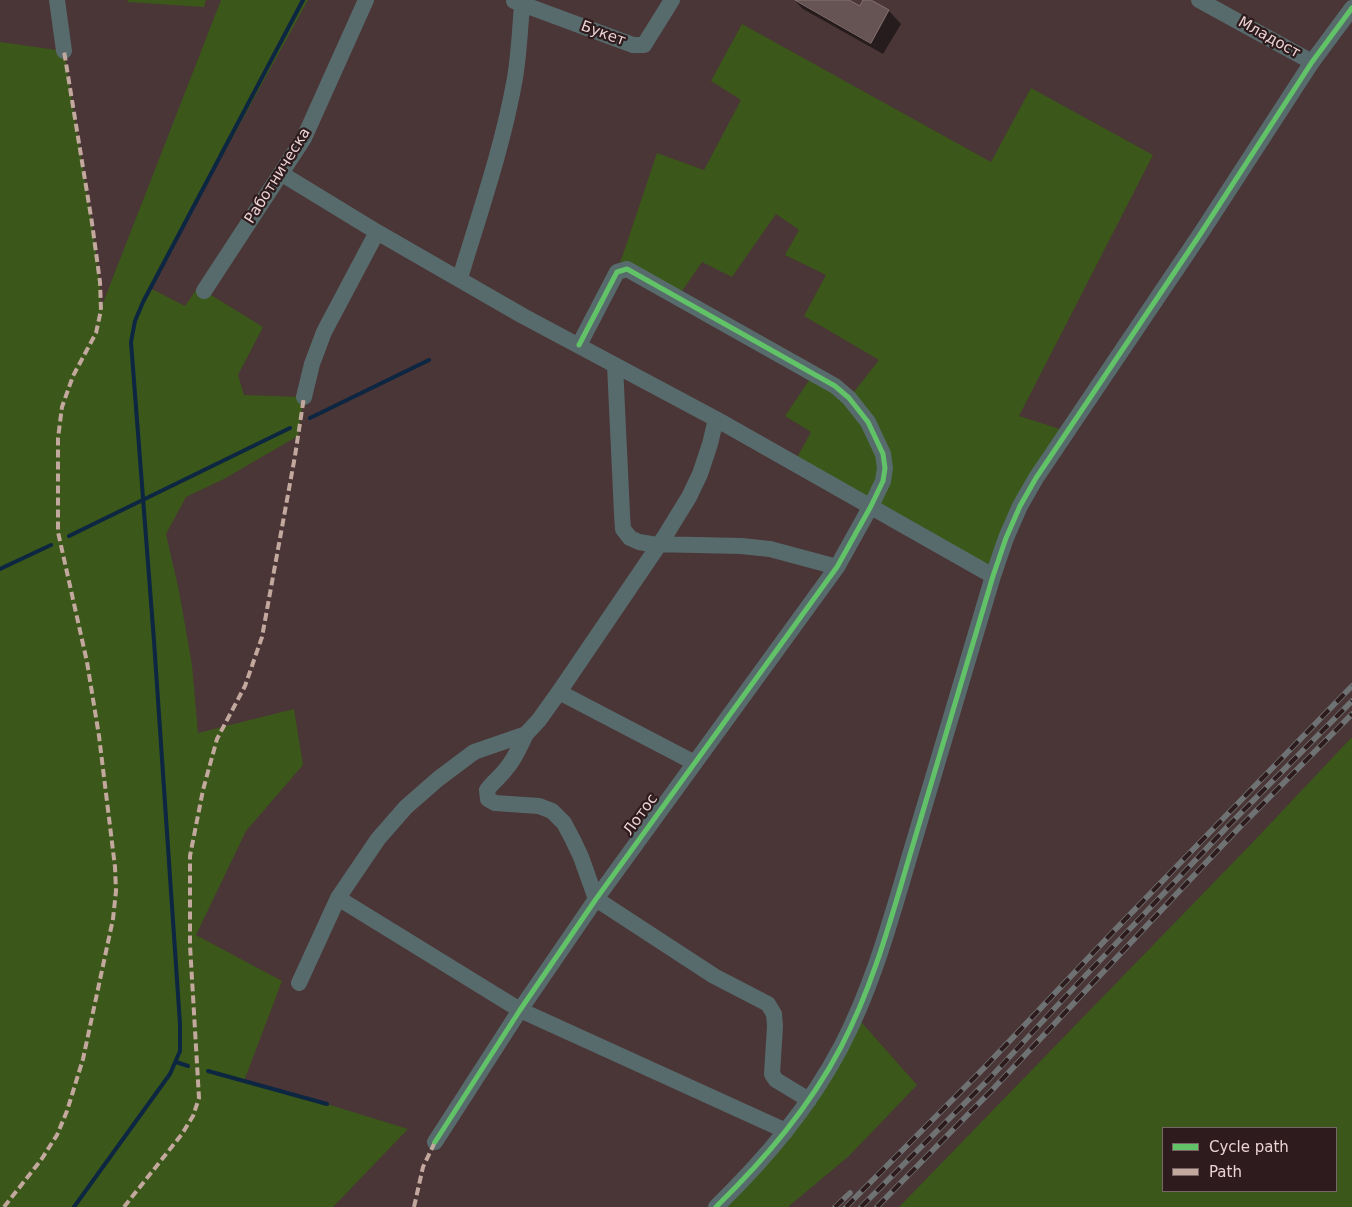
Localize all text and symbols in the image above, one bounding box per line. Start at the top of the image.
street label: Младост [1235,14,1303,62]
street label: Букет [578,18,628,50]
street label: Работническа [241,125,315,227]
street label: Лотос [620,791,662,839]
legend [1162,1127,1337,1192]
text: Cycle path [1209,1138,1289,1156]
text: Path [1209,1163,1242,1181]

